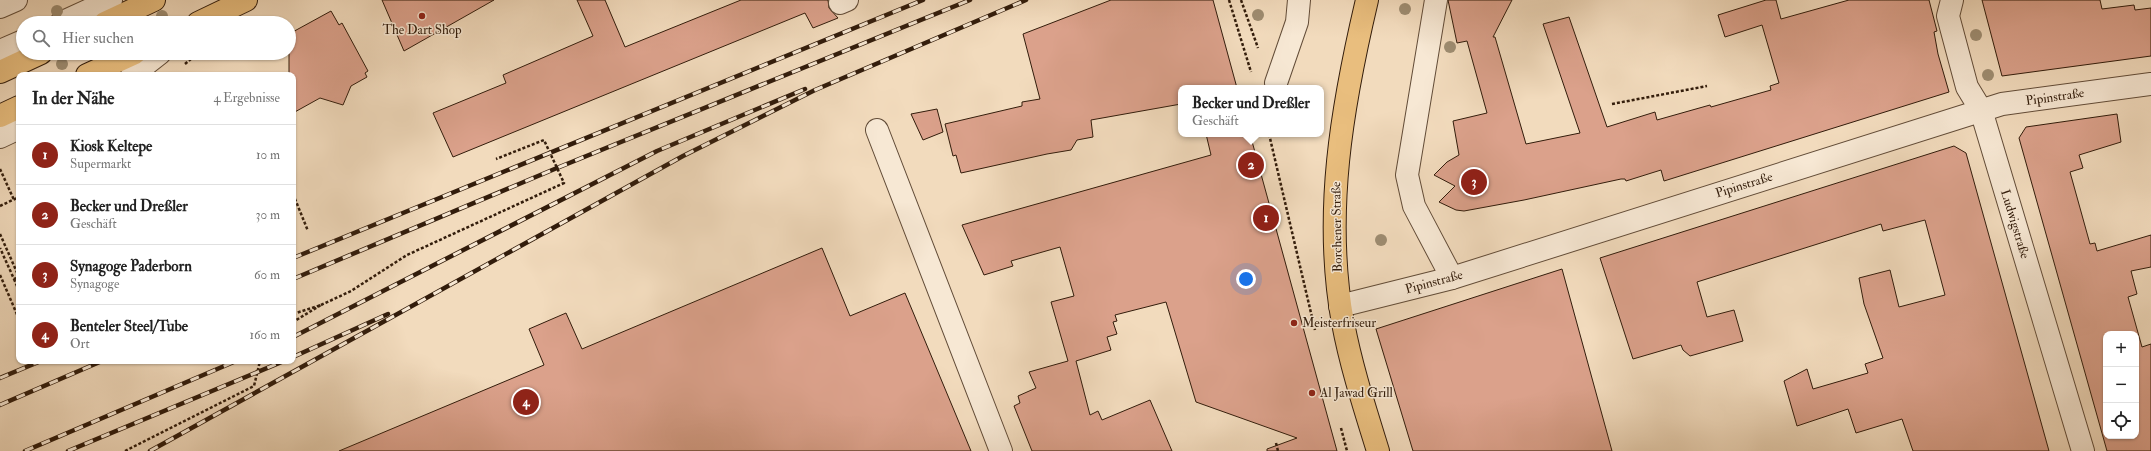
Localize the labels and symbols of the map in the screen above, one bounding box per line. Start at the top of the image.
marker: The Dart Shop [417,11,427,21]
place label: The Dart Shop [382,22,462,39]
street label: Pipinstraße [2025,85,2086,110]
pin: 2 [1238,150,1264,180]
pin: 3 [1461,167,1487,197]
street label: Pipinstraße [1713,169,1775,202]
street label: Borchener Straße [1328,181,1346,273]
street label: Ludwigstraße [1997,187,2033,261]
pin: 1 [1253,203,1279,233]
street label: Pipinstraße [1403,266,1465,298]
your location [1236,269,1256,289]
place label: Meisterfriseur [1302,315,1376,331]
marker: Meisterfriseur [1289,318,1299,328]
place label: Al Jawad Grill [1319,385,1394,401]
pin: 4 [513,387,539,417]
marker: Al Jawad Grill [1307,388,1317,398]

